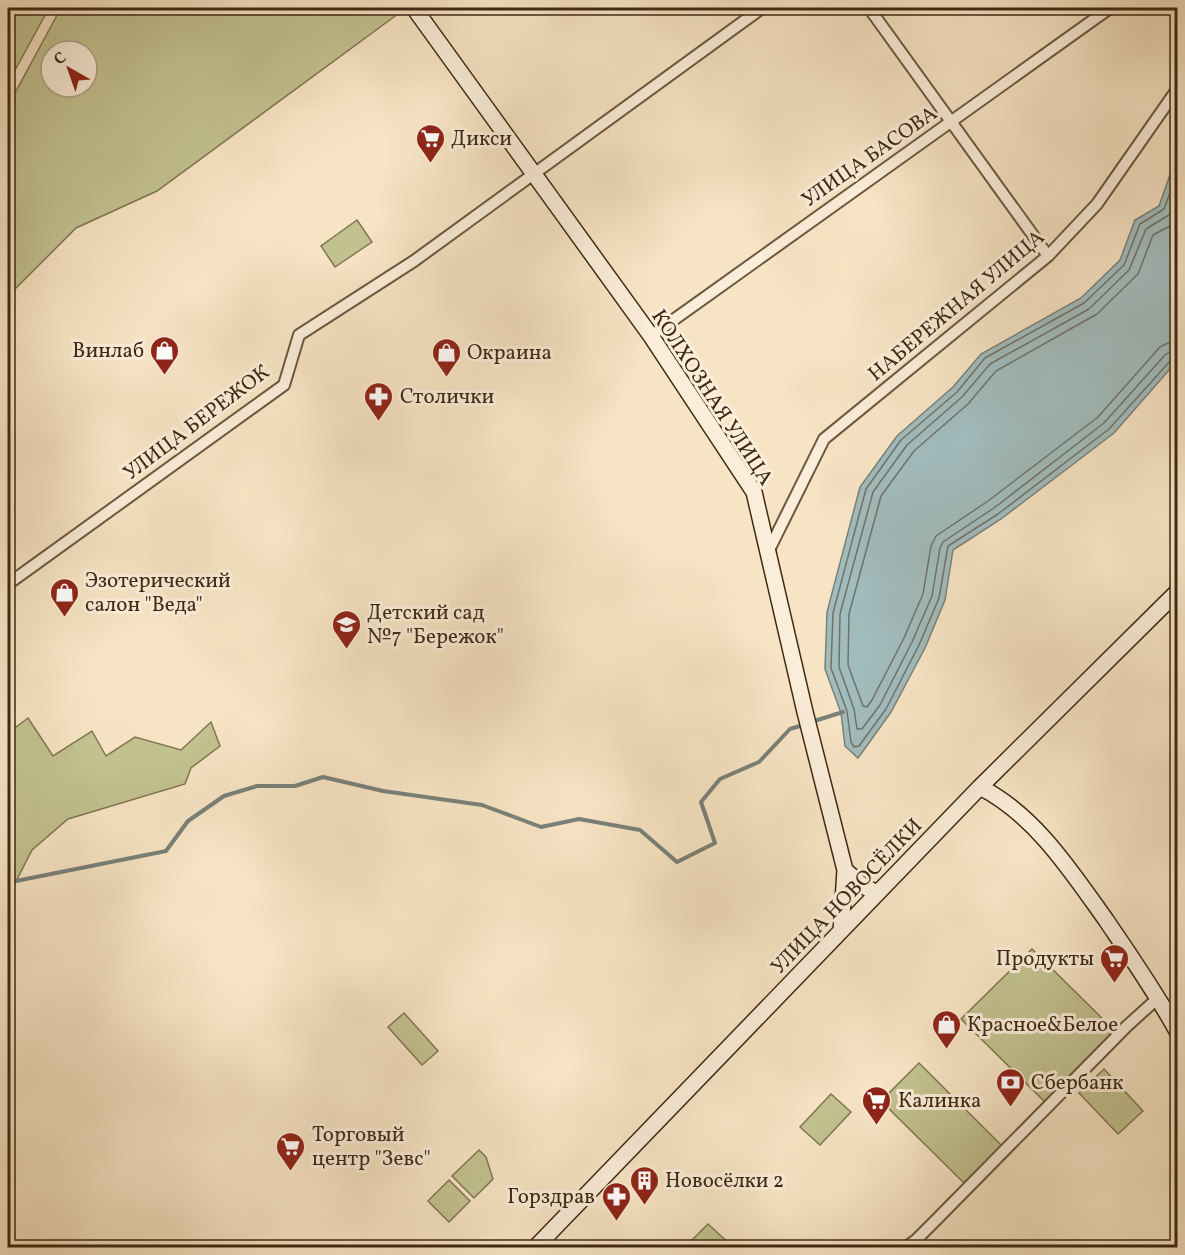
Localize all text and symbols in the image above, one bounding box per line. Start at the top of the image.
north arrow [39,39,99,99]
text: С [50,47,72,71]
street label: УЛИЦА БАСОВА [796,100,944,215]
supermarket icon: Дикси [414,122,446,164]
place label: Дикси [451,125,512,154]
street label: НАБЕРЕЖНАЯ УЛИЦА [862,223,1052,389]
street label: КОЛХОЗНАЯ УЛИЦА [644,304,780,492]
shop icon: Винлаб [149,334,181,376]
shop icon: Окраина [430,336,462,378]
place label: Винлаб [72,337,144,366]
place label: Окраина [467,339,552,368]
street label: УЛИЦА БЕРЕЖОК [118,358,276,488]
pharmacy icon: Столички [363,380,395,422]
place label: Столички [400,383,494,412]
place label: Эзотерический салон "Веда" [85,567,231,620]
shop icon: Эзотерический салон "Веда" [48,576,80,618]
place label: Детский сад №7 "Бережок" [367,599,504,652]
school or university icon: Детский сад №7 "Бережок" [330,608,362,650]
street label: УЛИЦА НОВОСЁЛКИ [765,813,929,982]
supermarket icon: Продукты [1099,942,1131,984]
place label: Продукты [996,945,1094,974]
shop icon: Красное&Белое [930,1008,962,1050]
place label: Красное&Белое [967,1011,1118,1040]
bank icon: Сбербанк [994,1066,1026,1108]
place label: Сбербанк [1031,1069,1123,1098]
supermarket icon: Калинка [861,1084,893,1126]
place label: Калинка [898,1087,981,1116]
place label: Торговый центр "Зевс" [312,1121,431,1174]
supermarket icon: Торговый центр "Зевс" [275,1130,307,1172]
building icon: Новосёлки 2 [628,1164,660,1206]
place label: Новосёлки 2 [665,1167,784,1196]
pharmacy icon: Горздрав [600,1180,632,1222]
place label: Горздрав [507,1183,595,1212]

